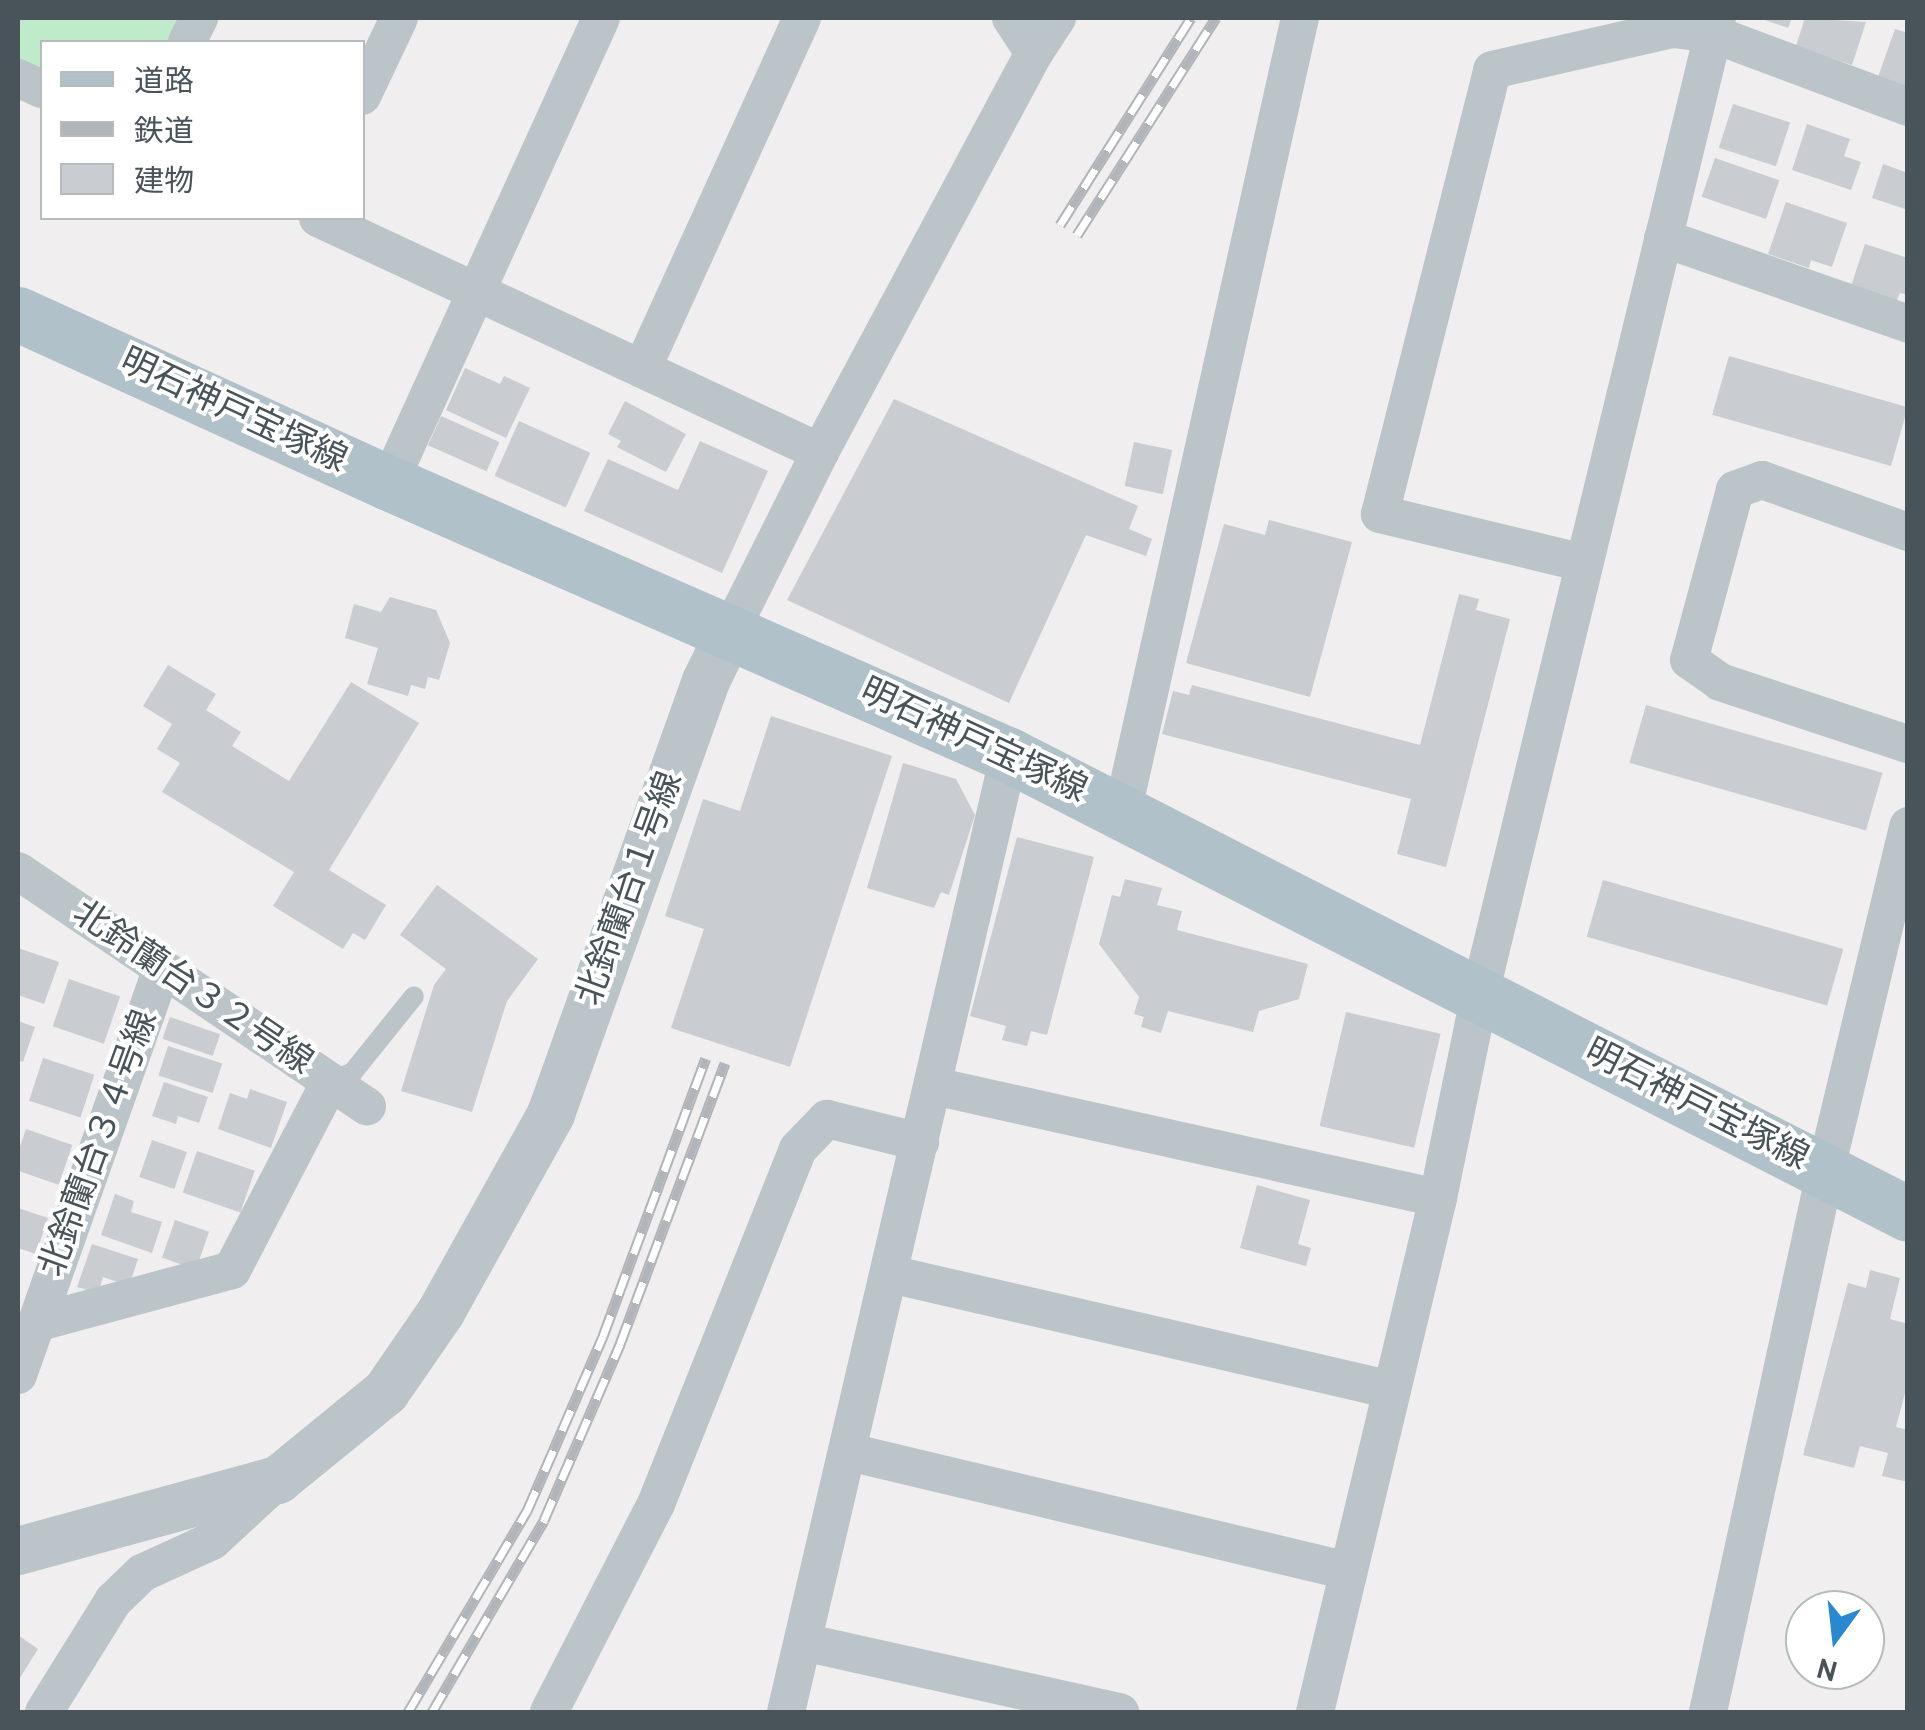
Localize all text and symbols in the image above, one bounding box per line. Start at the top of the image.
legend [40,40,365,220]
text: 道路 [134,65,194,102]
text: 鉄道 [134,115,194,152]
text: 建物 [134,165,194,202]
street label: 明石神戸宝塚線 [113,341,353,483]
street label: 明石神戸宝塚線 [853,671,1093,813]
street label: 北鈴蘭台１号線 [569,767,693,1011]
street label: 北鈴蘭台３２号線 [64,893,320,1085]
street label: 北鈴蘭台３４号線 [32,1005,168,1283]
street label: 明石神戸宝塚線 [1577,1032,1815,1180]
north arrow [1785,1590,1885,1690]
text: N [1813,1647,1842,1687]

